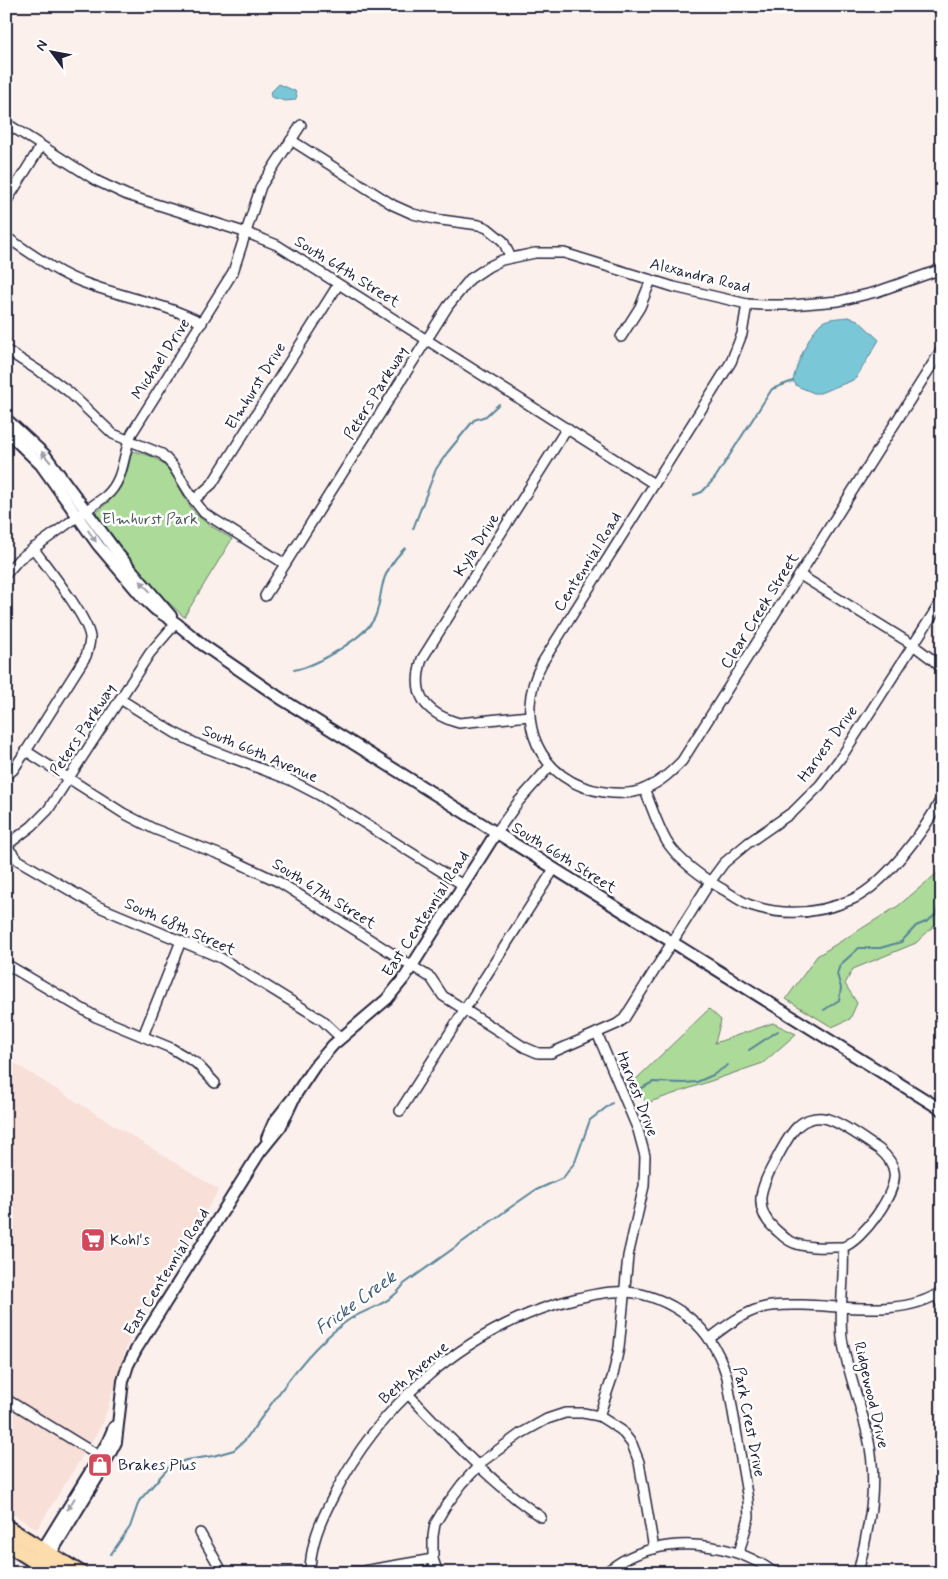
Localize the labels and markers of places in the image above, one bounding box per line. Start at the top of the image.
supermarket icon: Kohl's [80,1227,106,1253]
place label: Kohl's [110,1230,150,1251]
shop icon: Brakes Plus [87,1452,113,1478]
place label: Brakes Plus [118,1455,196,1476]

